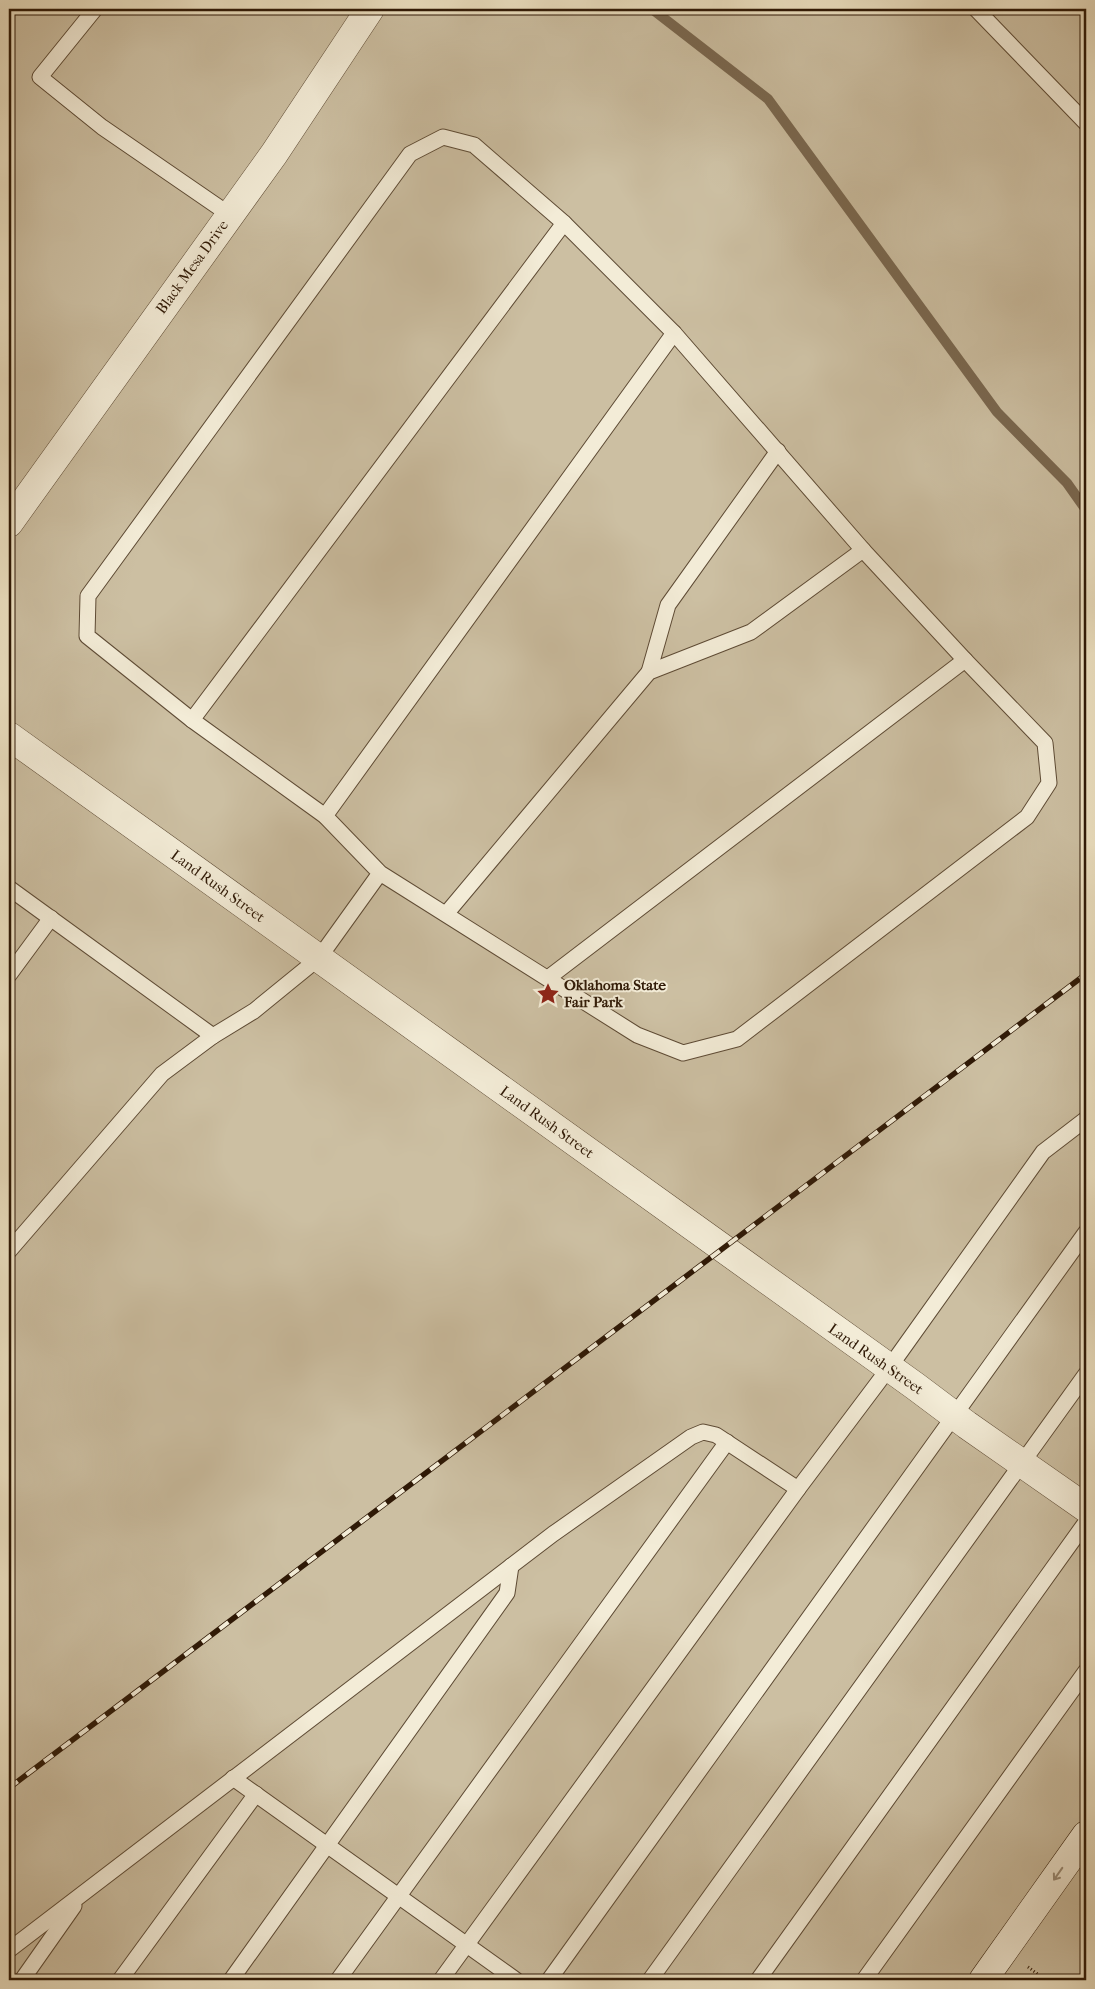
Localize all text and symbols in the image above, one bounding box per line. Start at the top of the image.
street label: Black Mesa Drive [152,216,232,317]
street label: Land Rush Street [167,846,269,927]
place label: Oklahoma State Fair Park [563,976,667,1011]
place icon: Oklahoma State Fair Park [535,981,561,1007]
street label: Land Rush Street [496,1082,598,1163]
street label: Land Rush Street [825,1320,928,1399]
one-way arrow [1053,1867,1063,1881]

